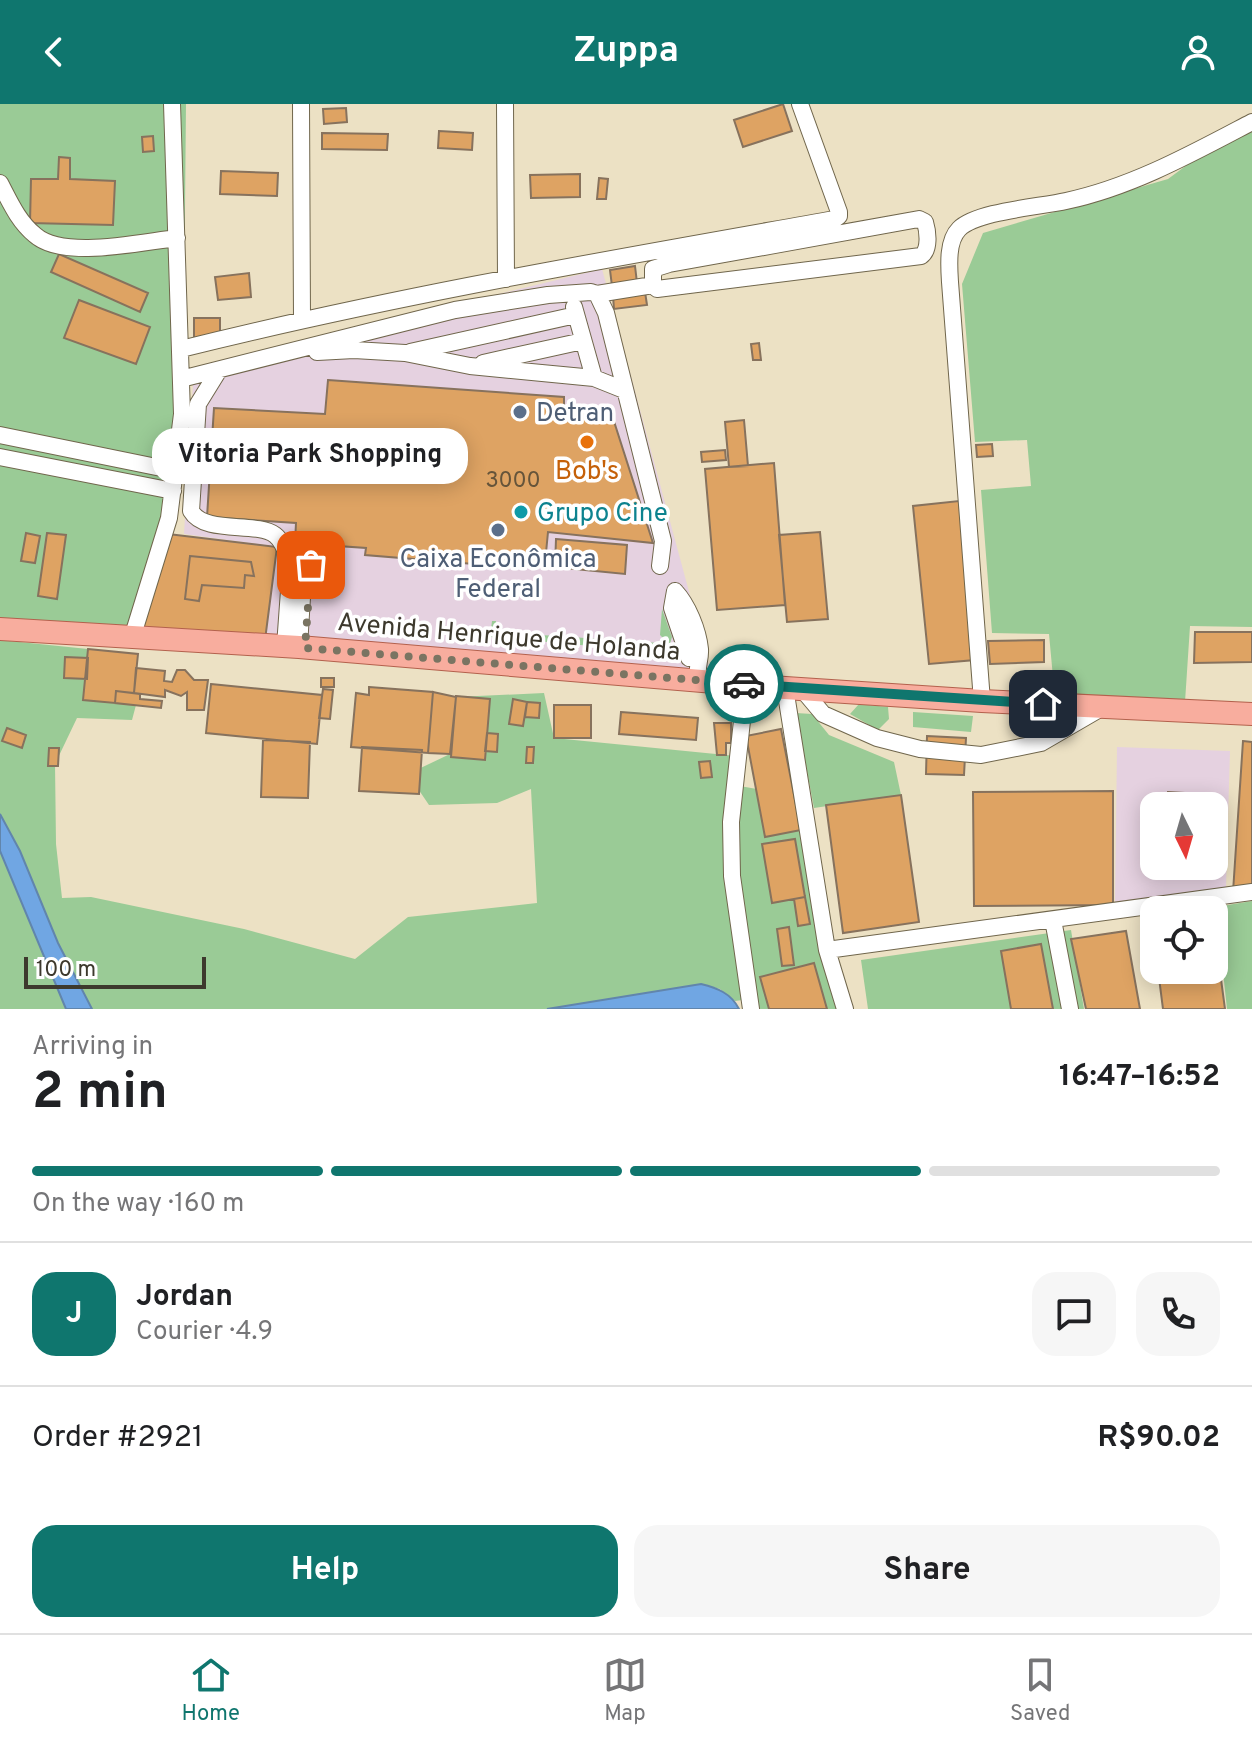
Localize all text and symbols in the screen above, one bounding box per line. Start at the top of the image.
text: Zuppa [573,29,679,75]
icon: back [32,30,76,74]
icon: person [1176,30,1220,74]
place label: Detran [536,398,614,431]
marker: Detran [511,403,529,421]
callout: Vitoria Park Shopping [153,429,469,485]
marker: Bob's [578,433,596,451]
text: Vitoria Park Shopping [178,439,442,472]
place label: Bob's [555,456,619,489]
house number: 3000 [485,468,541,495]
place label: Grupo Cine [537,498,668,531]
marker: Grupo Cine [512,503,530,521]
marker: Caixa Econômica Federal [489,521,507,539]
pin [277,531,345,599]
icon: bag [289,543,333,587]
place label: Caixa Econômica Federal [400,544,596,607]
street label: Avenida Henrique de Holanda [336,607,682,670]
courier [704,644,784,724]
icon: car [722,662,766,706]
pin [1009,670,1077,738]
icon: home [1021,682,1065,726]
north arrow [1140,792,1228,880]
map controls [1140,792,1228,984]
button: locate [1140,896,1228,984]
scale bar [24,953,206,989]
text: 100 m [36,957,96,984]
text: Arriving in [32,1031,153,1064]
text: 16:47–16:52 [1059,1059,1220,1096]
text: 2 min [32,1061,168,1127]
text: On the way · 160 m [32,1188,244,1221]
button: chat [1032,1272,1116,1356]
button: phone [1136,1272,1220,1356]
text: Jordan [136,1279,233,1316]
text: J [66,1296,82,1333]
text: Courier · 4.9 [136,1316,273,1349]
text: Order #2921 [32,1420,203,1457]
text: R$90.02 [1098,1420,1220,1457]
button: Help [32,1525,618,1617]
button: Share [634,1525,1220,1617]
tab: Home [182,1653,240,1728]
tab: Map [603,1653,647,1728]
tab: Saved [1010,1653,1070,1728]

